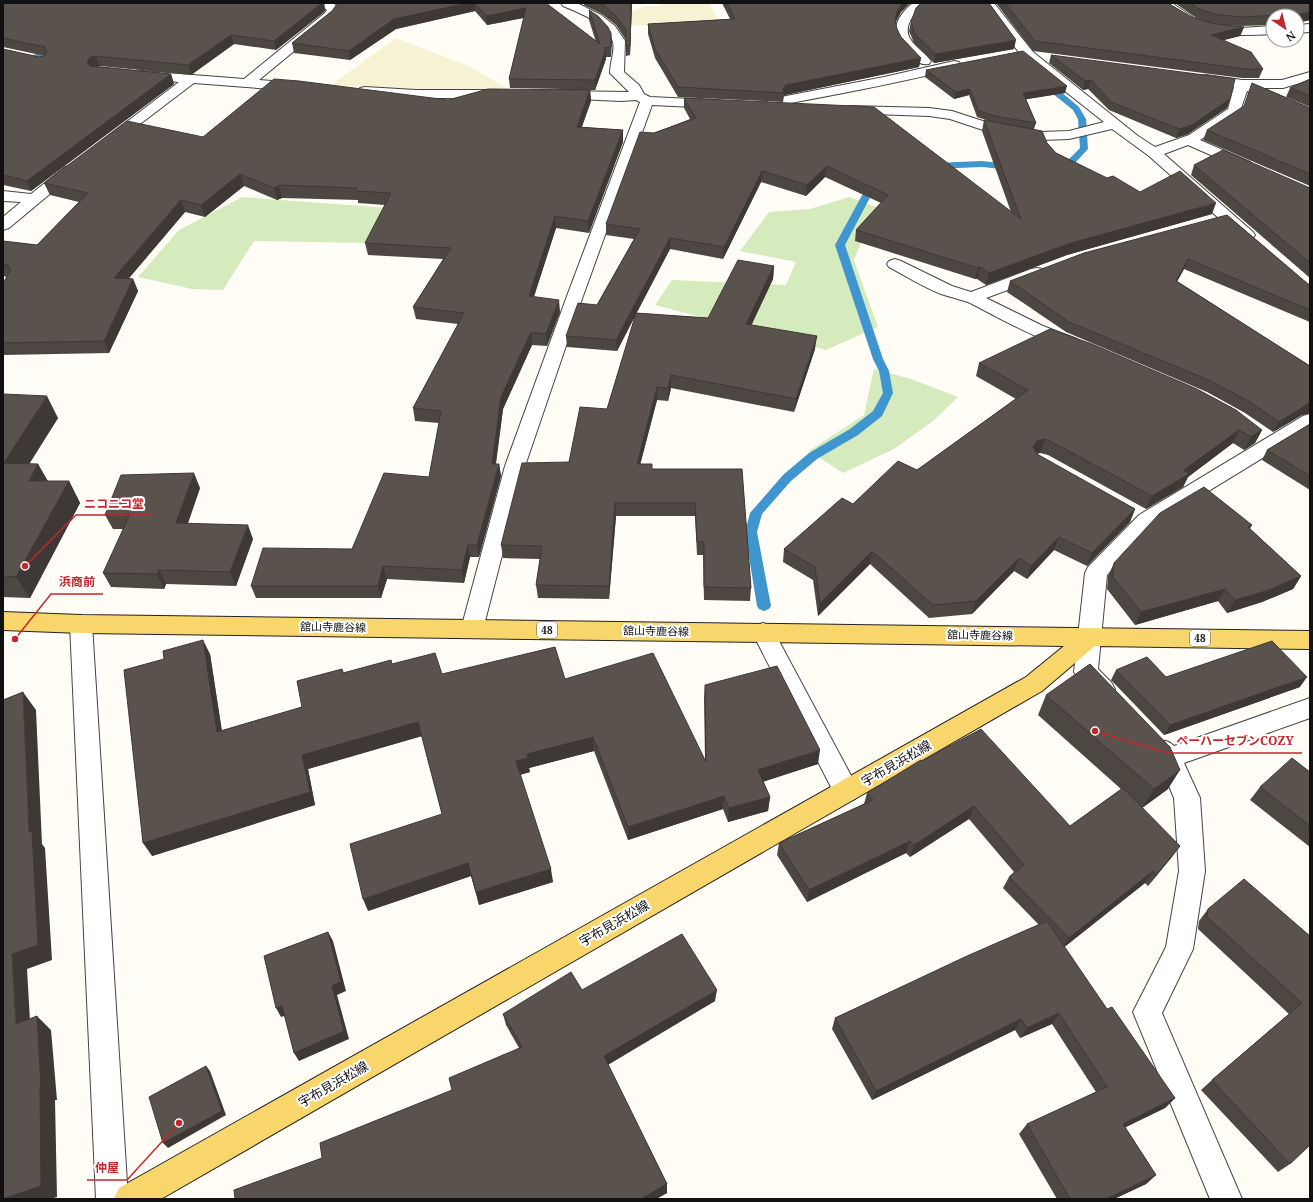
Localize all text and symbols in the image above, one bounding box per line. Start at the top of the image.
north arrow [1265,8,1305,48]
text: N [1283,28,1299,45]
callout: ニコニコ堂 [76,491,152,515]
text: ニコニコ堂 [84,495,144,512]
callout: 浜商前 [51,570,103,594]
text: 浜商前 [59,573,95,590]
street label: 舘山寺鹿谷線 [300,618,366,635]
road number: 48 [537,622,557,638]
street label: 舘山寺鹿谷線 [623,622,689,639]
street label: 舘山寺鹿谷線 [947,626,1013,643]
road number: 48 [1190,630,1210,646]
callout: ペーハーセブンCOZY [1168,729,1302,753]
text: ペーハーセブンCOZY [1176,732,1294,749]
street label: 宇布見浜松線 [858,736,934,790]
street label: 宇布見浜松線 [576,896,652,950]
street label: 宇布見浜松線 [295,1057,371,1111]
callout: 仲屋 [87,1156,127,1180]
text: 仲屋 [95,1159,119,1176]

